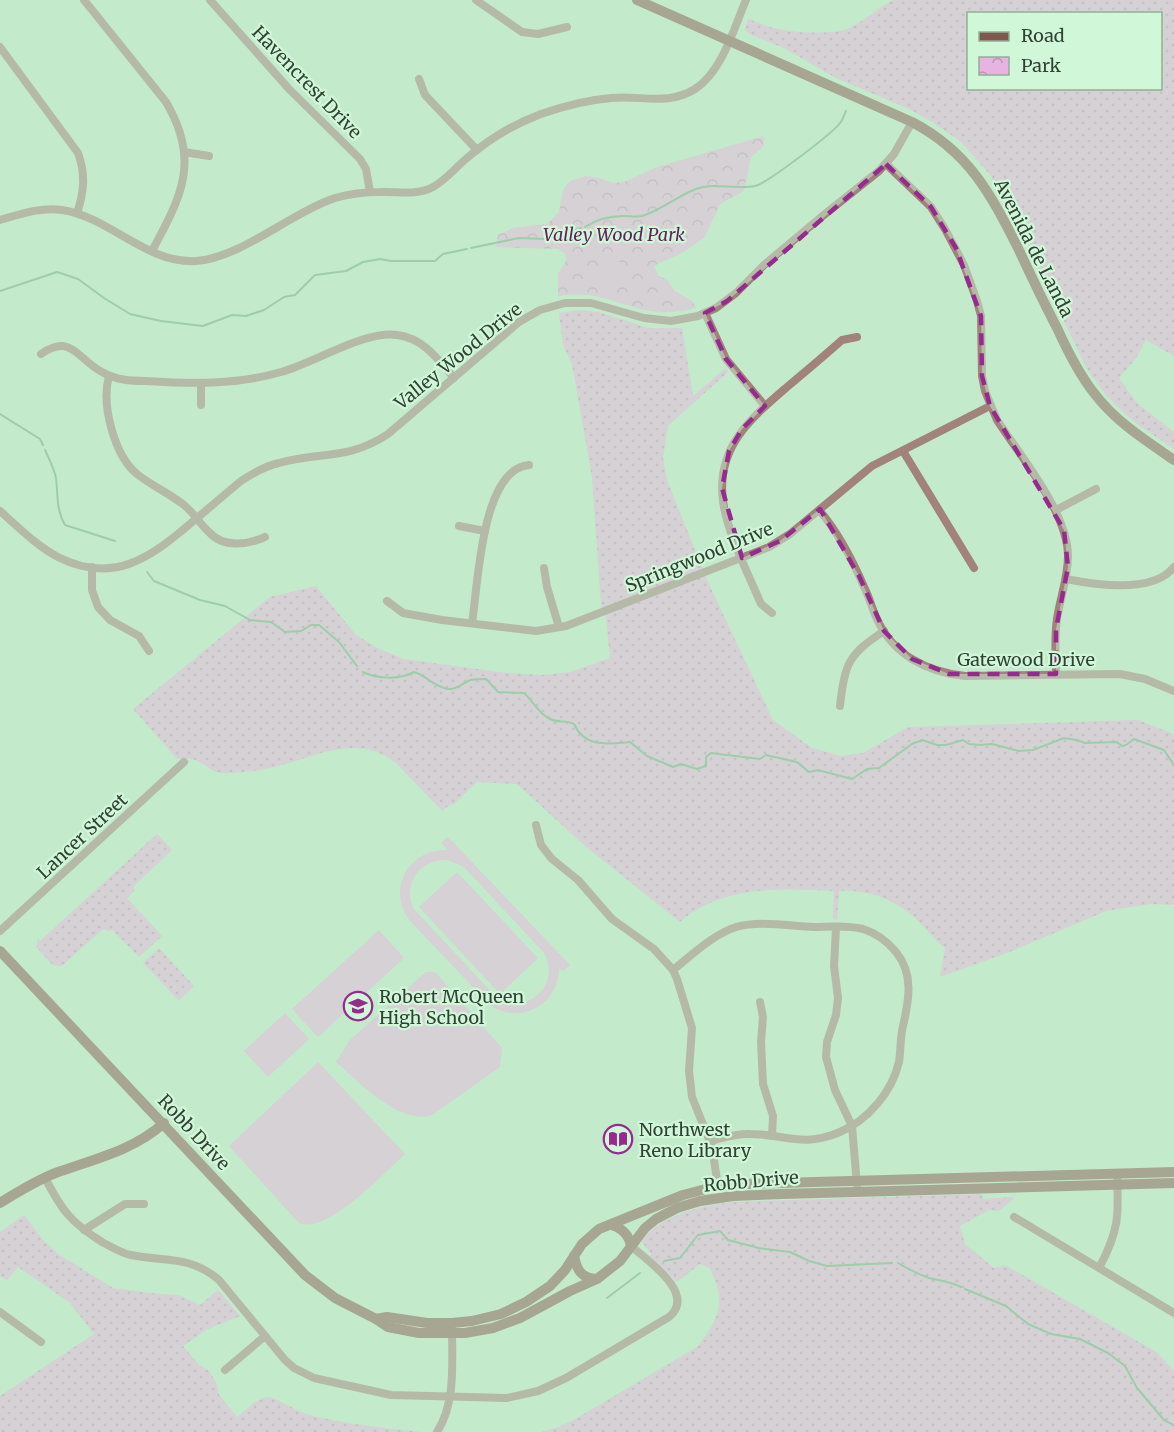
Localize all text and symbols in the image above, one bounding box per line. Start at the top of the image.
legend [967,12,1162,90]
street label: Havencrest Drive [247,21,367,143]
text: Road [1021,24,1065,47]
text: Park [1021,54,1062,77]
street label: Avenida de Landa [989,174,1079,321]
park label: Valley Wood Park [543,223,685,246]
street label: Valley Wood Drive [389,298,526,415]
street label: Springwood Drive [622,517,776,597]
street label: Gatewood Drive [957,648,1095,671]
street label: Lancer Street [32,788,132,884]
place label: Robert McQueen High School [379,985,524,1029]
school or university icon: Robert McQueen High School [342,990,374,1022]
street label: Robb Drive [153,1089,235,1175]
place label: Northwest Reno Library [639,1118,752,1162]
library icon: Northwest Reno Library [602,1123,634,1155]
street label: Robb Drive [702,1165,800,1197]

